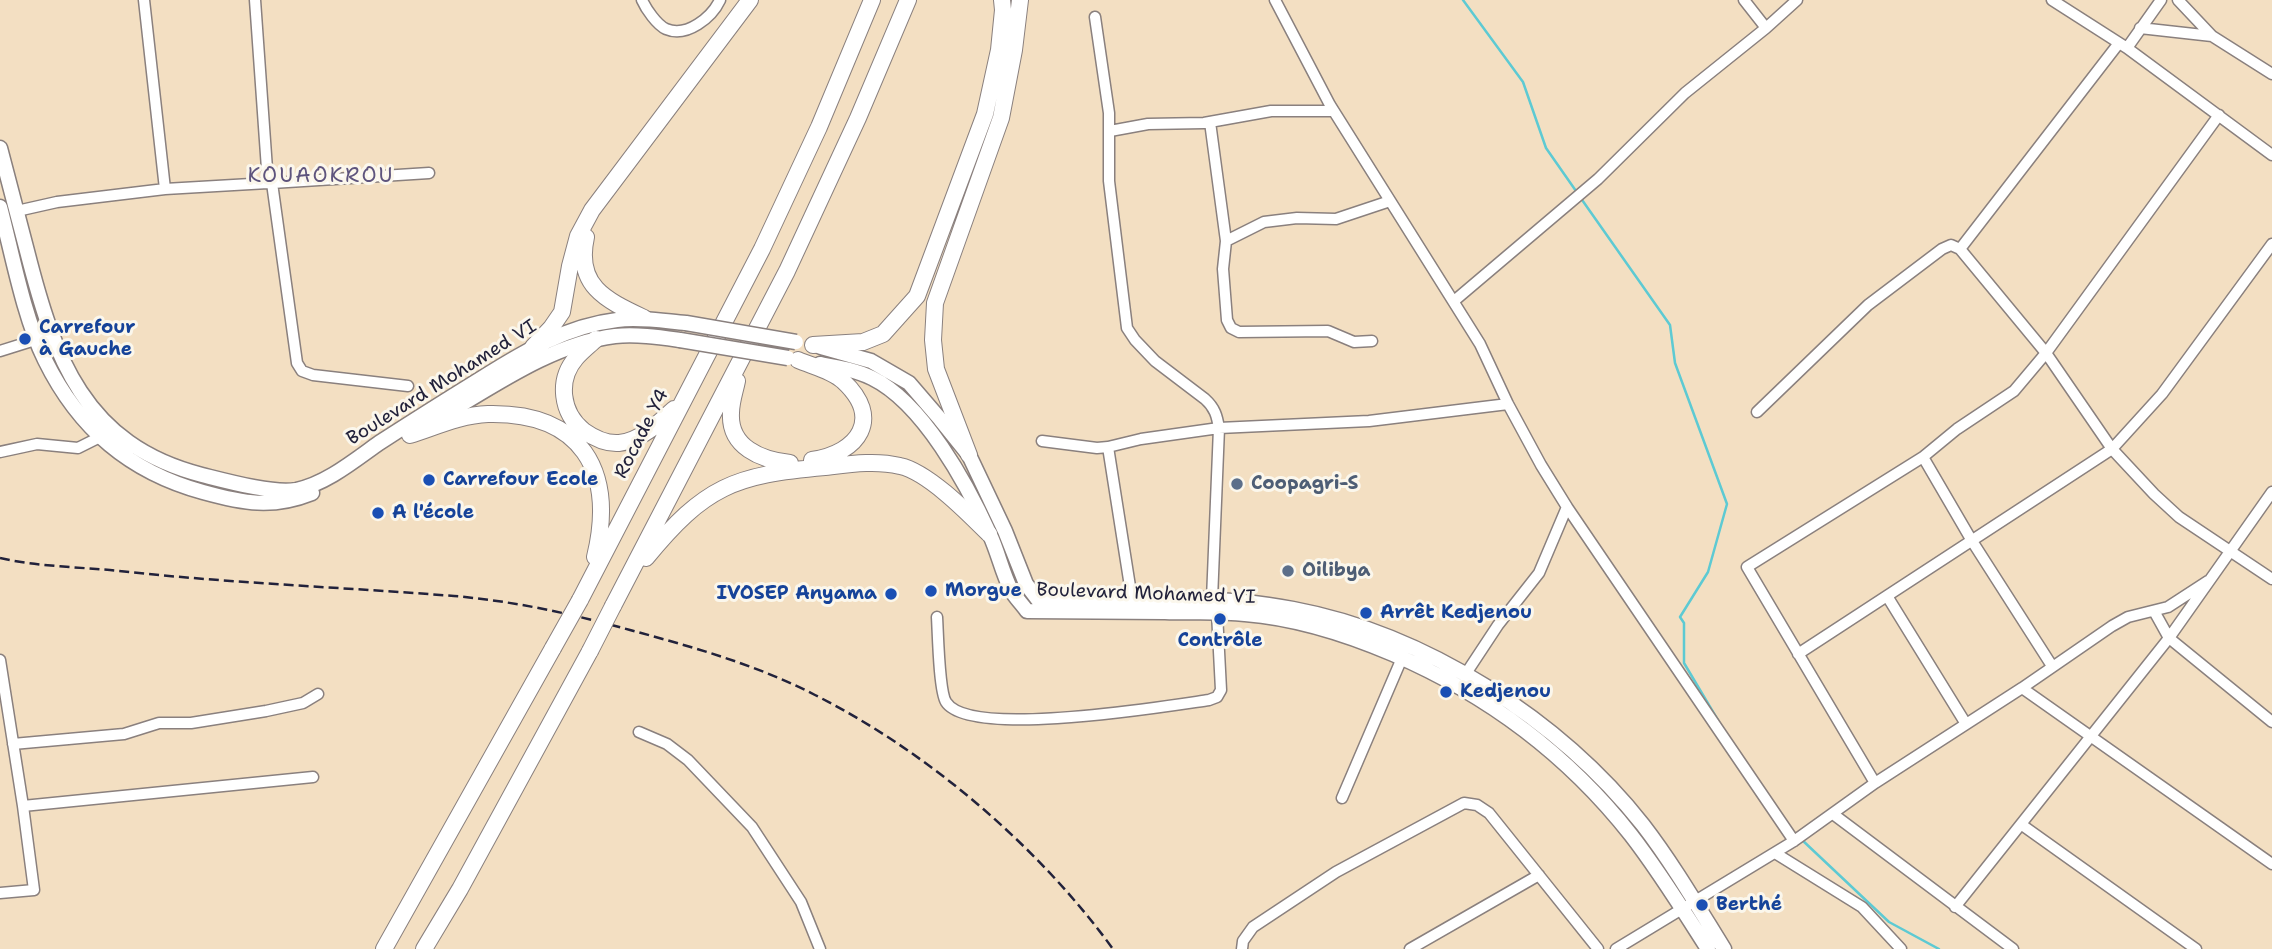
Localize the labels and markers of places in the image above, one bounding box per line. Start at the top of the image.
place label: Carrefour à Gauche [39,317,135,361]
marker: Carrefour à Gauche [17,331,33,347]
place label: Carrefour Ecole [443,469,598,491]
marker: Carrefour Ecole [421,472,437,488]
place label: Coopagri-S [1251,473,1358,495]
marker: Coopagri-S [1229,476,1245,492]
place label: A l'école [392,502,474,524]
marker: A l'école [370,505,386,521]
place label: Oilibya [1302,560,1371,582]
marker: Oilibya [1280,563,1296,579]
place label: Morgue [945,580,1022,602]
place label: IVOSEP Anyama [716,583,877,605]
marker: Morgue [923,583,939,599]
marker: IVOSEP Anyama [883,586,899,602]
place label: Arrêt Kedjenou [1380,602,1532,624]
marker: Arrêt Kedjenou [1358,605,1374,621]
marker: Contrôle [1212,611,1228,627]
place label: Contrôle [1177,630,1263,652]
place label: Kedjenou [1460,681,1551,703]
marker: Kedjenou [1438,684,1454,700]
place label: Berthé [1716,894,1782,916]
marker: Berthé [1694,897,1710,913]

